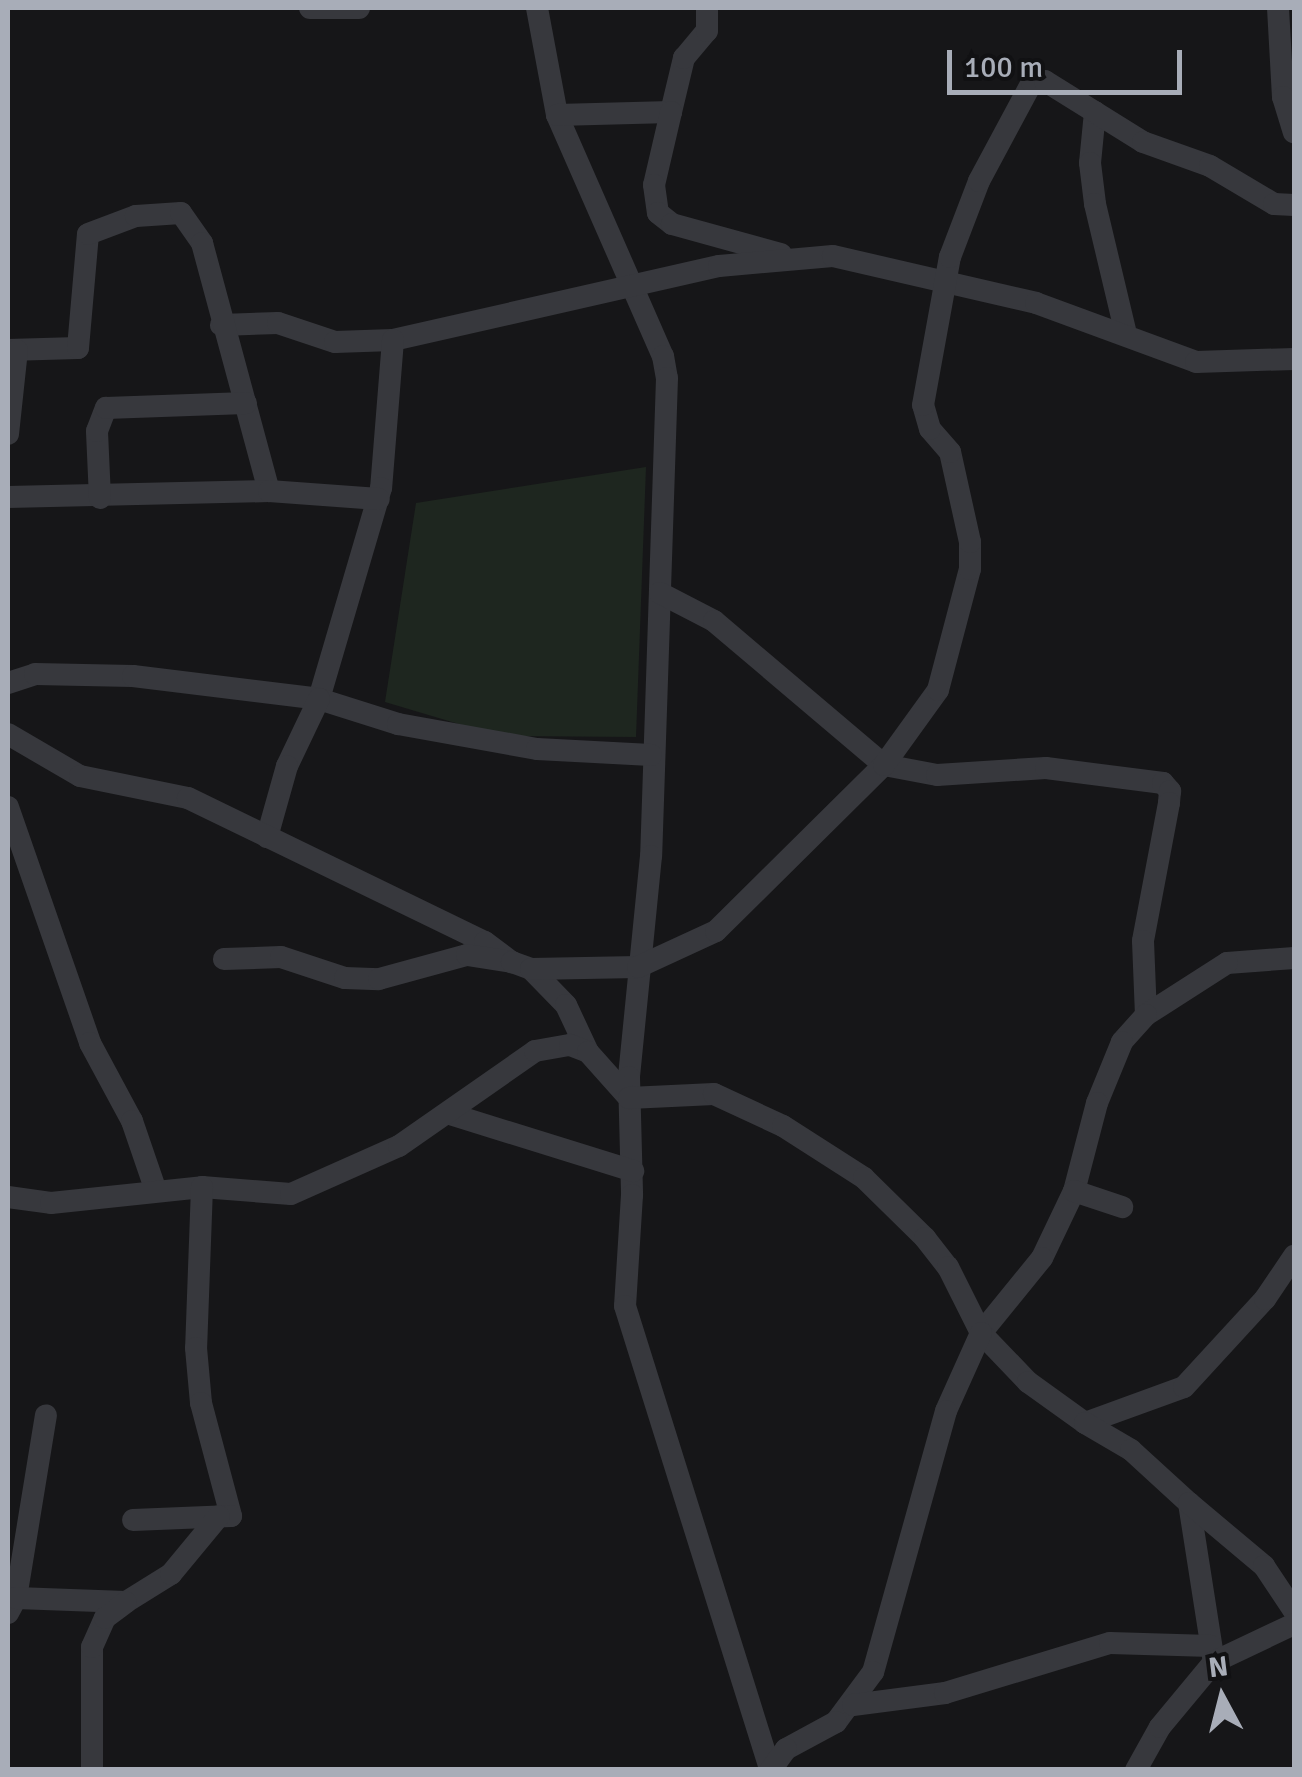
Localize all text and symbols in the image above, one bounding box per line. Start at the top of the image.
scale bar [952,30,1187,92]
text: 100 m [964,49,1043,86]
north arrow [1172,1647,1272,1747]
text: N [1207,1649,1230,1685]

